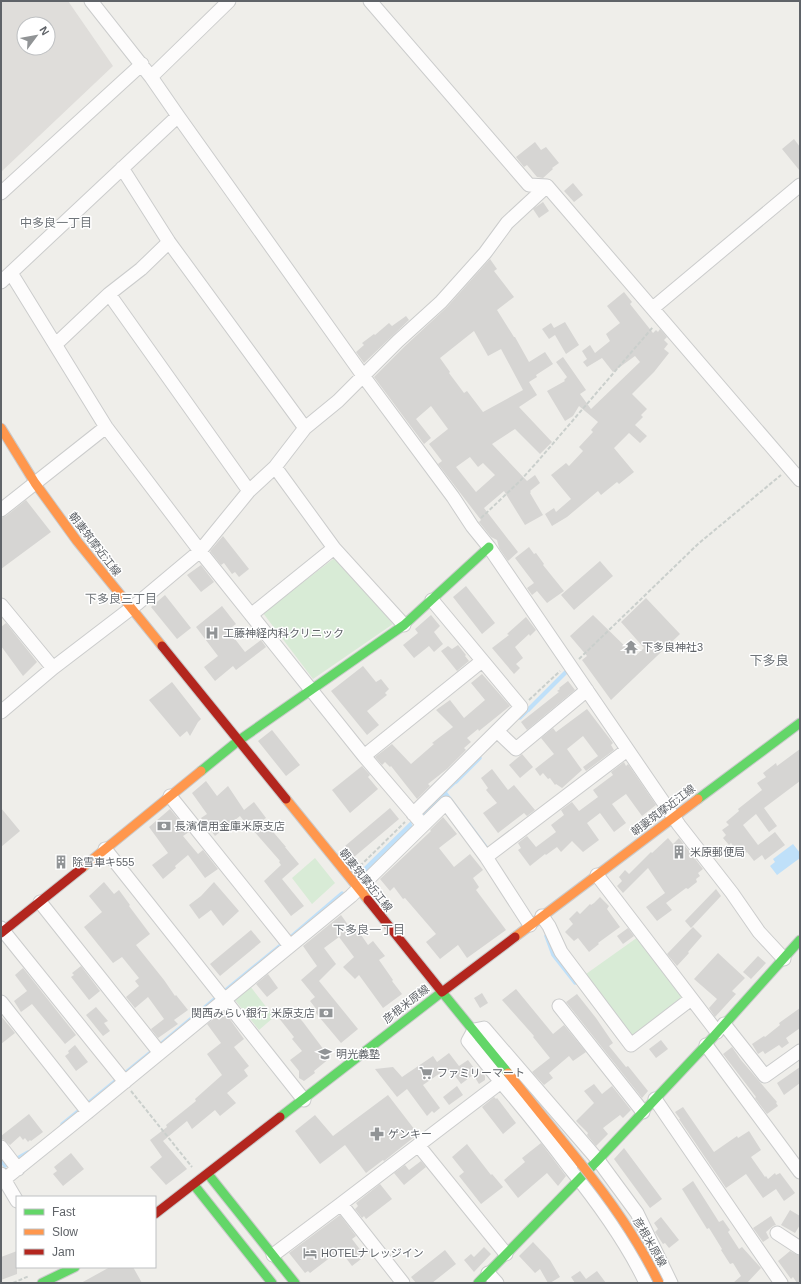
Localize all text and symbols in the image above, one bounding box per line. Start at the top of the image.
north arrow [16,16,56,56]
text: N [37,24,52,37]
district label: 中多良一丁目 [20,216,92,230]
street label: 朝妻筑摩近江線 [67,510,123,578]
district label: 下多良三丁目 [85,592,157,606]
hospital icon: 工藤神経内科クリニック [204,625,220,641]
place label: 工藤神経内科クリニック [223,627,344,639]
temple icon: 下多良神社3 [623,639,639,655]
place label: 下多良神社3 [642,641,703,653]
district label: 下多良 [749,653,789,668]
street label: 朝妻筑摩近江線 [629,782,697,838]
bank icon: 長濱信用金庫米原支店 [156,818,172,834]
place label: 長濱信用金庫米原支店 [175,820,285,832]
building icon: 米原郵便局 [671,844,687,860]
street label: 朝妻筑摩近江線 [337,846,395,914]
place label: 米原郵便局 [690,846,745,858]
building icon: 除雪車キ555 [53,854,69,870]
place label: 除雪車キ555 [72,856,134,868]
district label: 下多良一丁目 [333,923,405,937]
street label: 彦根米原線 [381,982,431,1026]
bank icon: 関西みらい銀行 米原支店 [318,1005,334,1021]
place label: 関西みらい銀行 米原支店 [191,1007,315,1019]
school or university icon: 明光義塾 [317,1046,333,1062]
place label: 明光義塾 [336,1048,380,1060]
supermarket icon: ファミリーマート [418,1065,434,1081]
place label: ファミリーマート [437,1067,525,1079]
pharmacy icon: ゲンキー [369,1126,385,1142]
place label: ゲンキー [388,1128,432,1140]
legend [16,1196,156,1268]
text: Fast [52,1205,76,1219]
street label: 彦根米原線 [631,1215,669,1269]
text: Slow [52,1225,78,1239]
text: Jam [52,1245,75,1259]
hotel icon: HOTELナレッジイン [302,1245,318,1261]
place label: HOTELナレッジイン [321,1247,424,1259]

